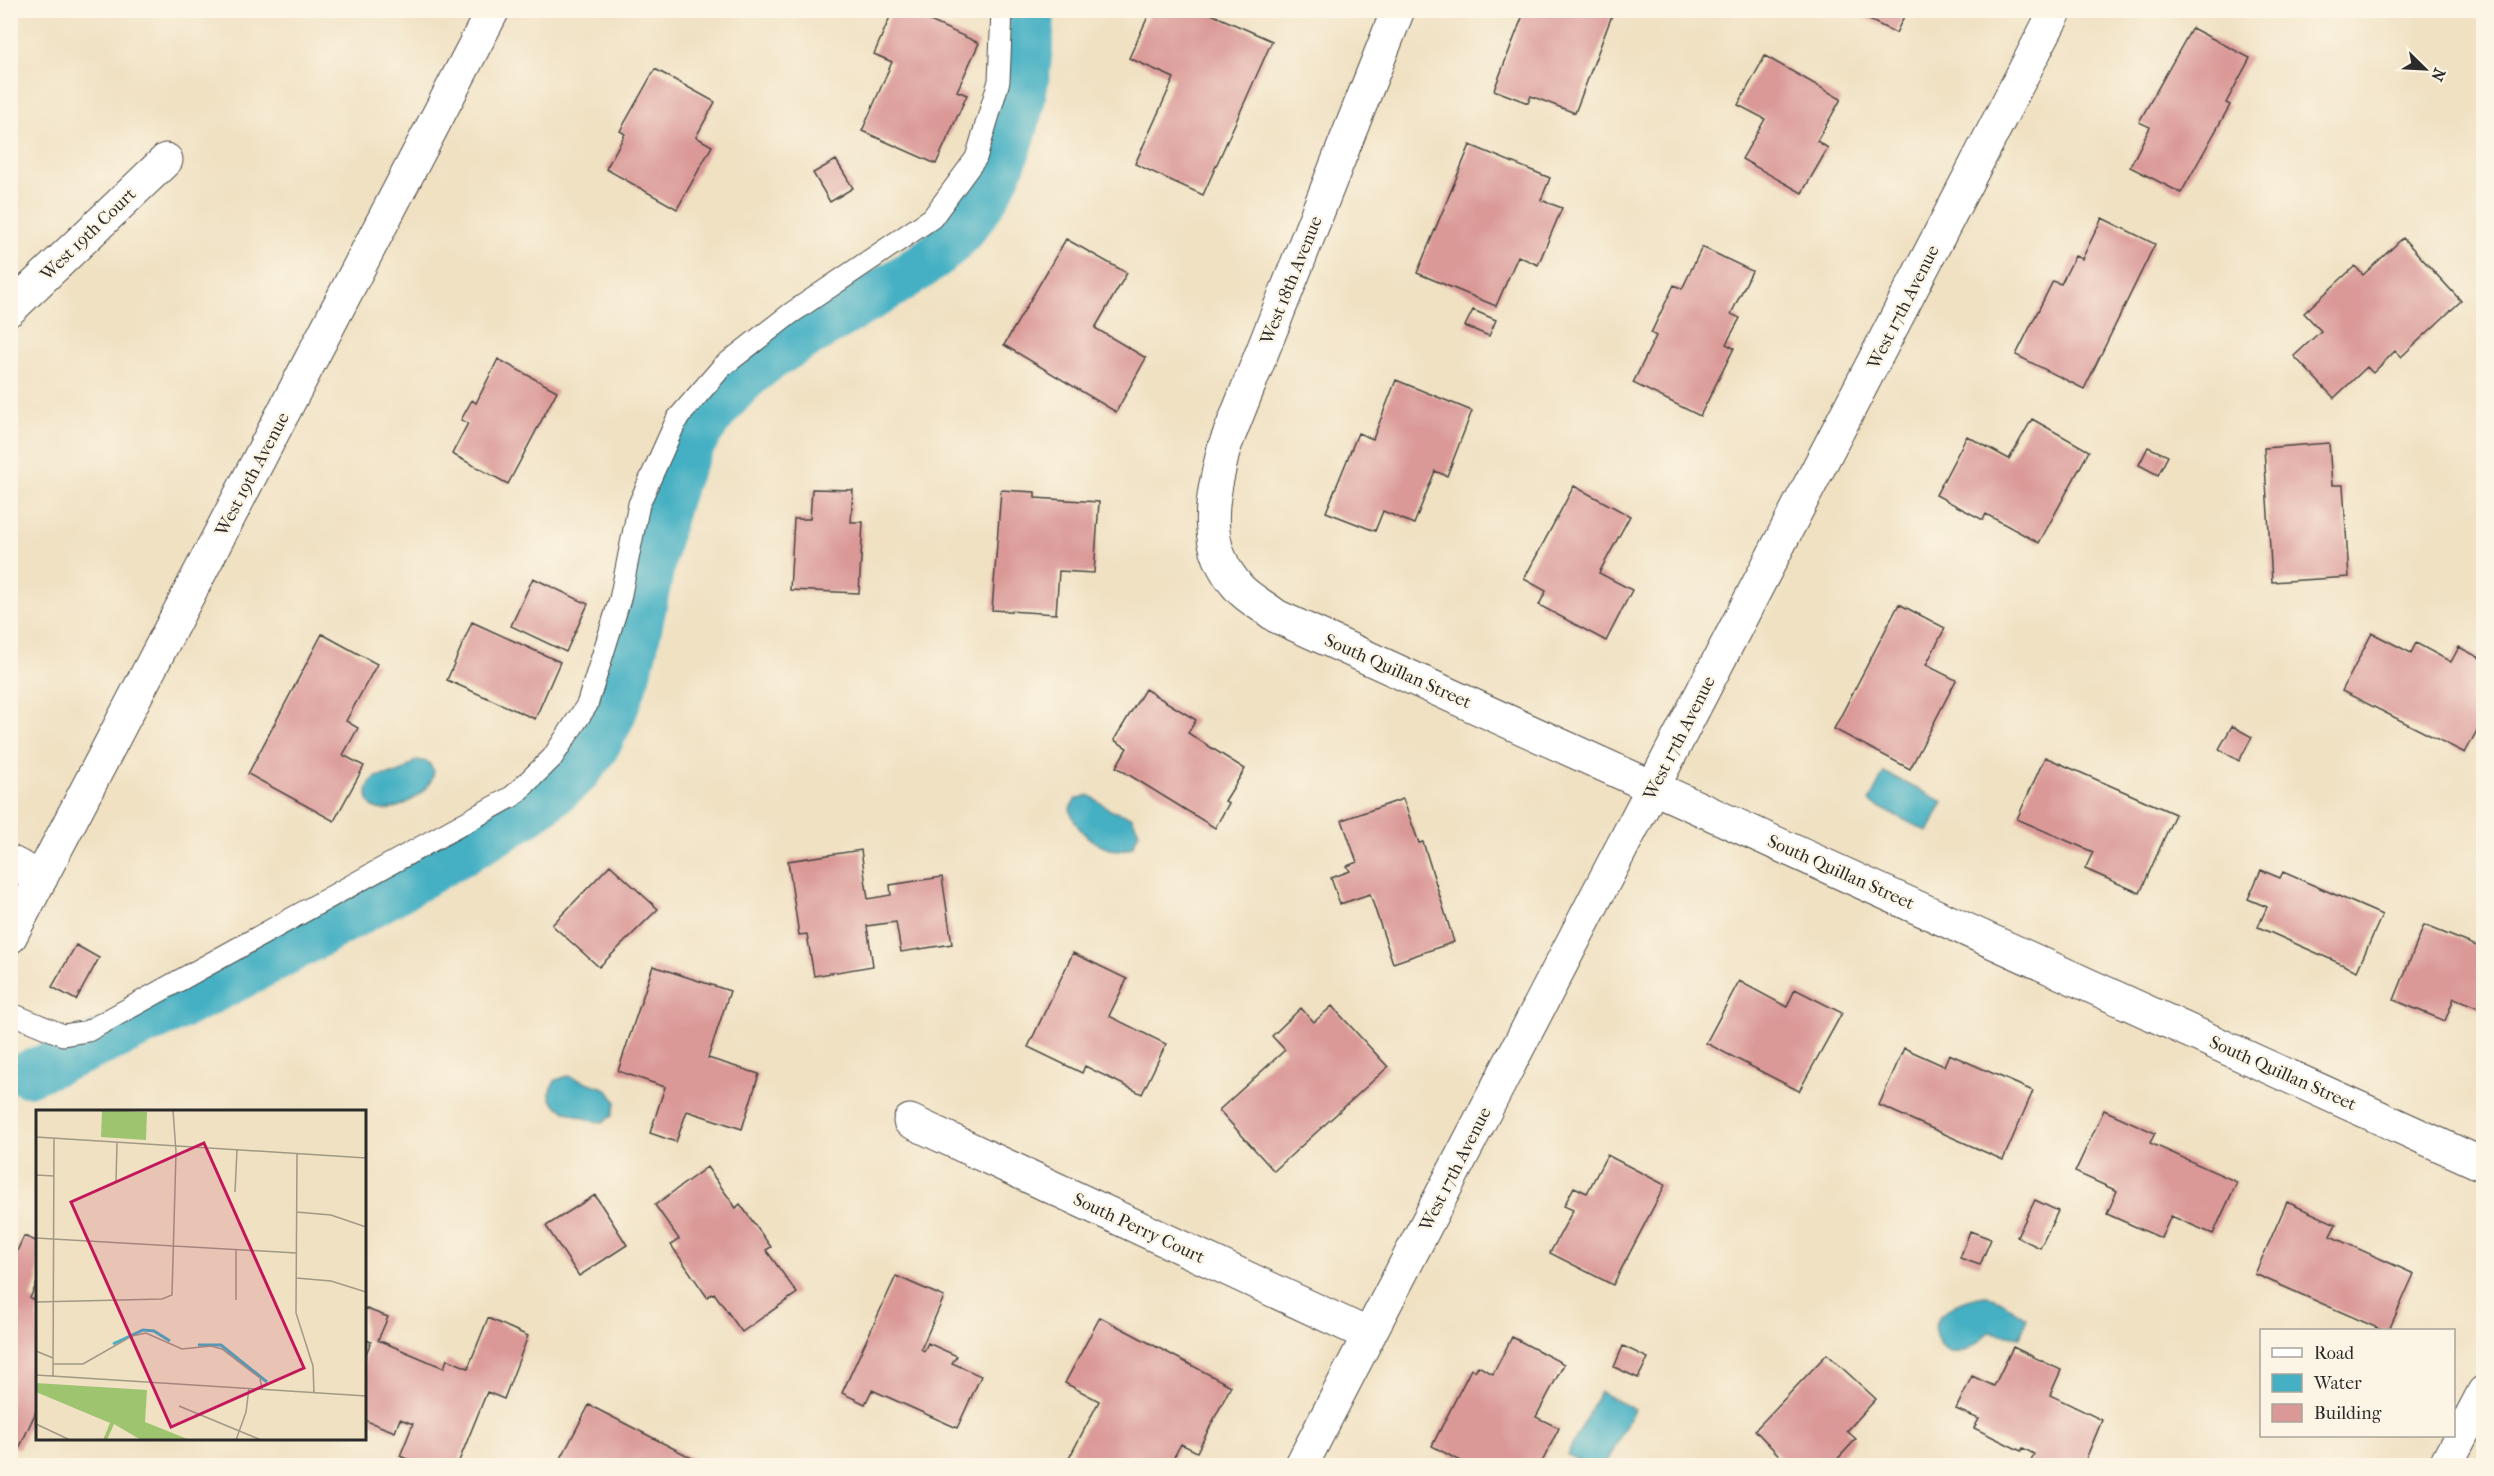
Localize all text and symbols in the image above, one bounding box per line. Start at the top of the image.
north arrow [2395,39,2455,99]
text: N [2427,65,2449,85]
street label: West 19th Court [36,183,141,286]
street label: West 18th Avenue [1256,213,1327,348]
street label: West 17th Avenue [1863,242,1944,373]
street label: West 19th Avenue [211,409,294,540]
street label: South Quillan Street [1321,630,1475,713]
street label: West 17th Avenue [1639,673,1720,804]
street label: South Quillan Street [1764,831,1918,914]
street label: South Quillan Street [2206,1032,2360,1115]
street label: West 17th Avenue [1415,1104,1496,1235]
inset map [36,1110,366,1440]
street label: South Perry Court [1070,1189,1208,1268]
legend [2260,1329,2455,1437]
text: Road [2314,1343,2354,1364]
text: Water [2313,1373,2362,1394]
text: Building [2314,1403,2382,1424]

